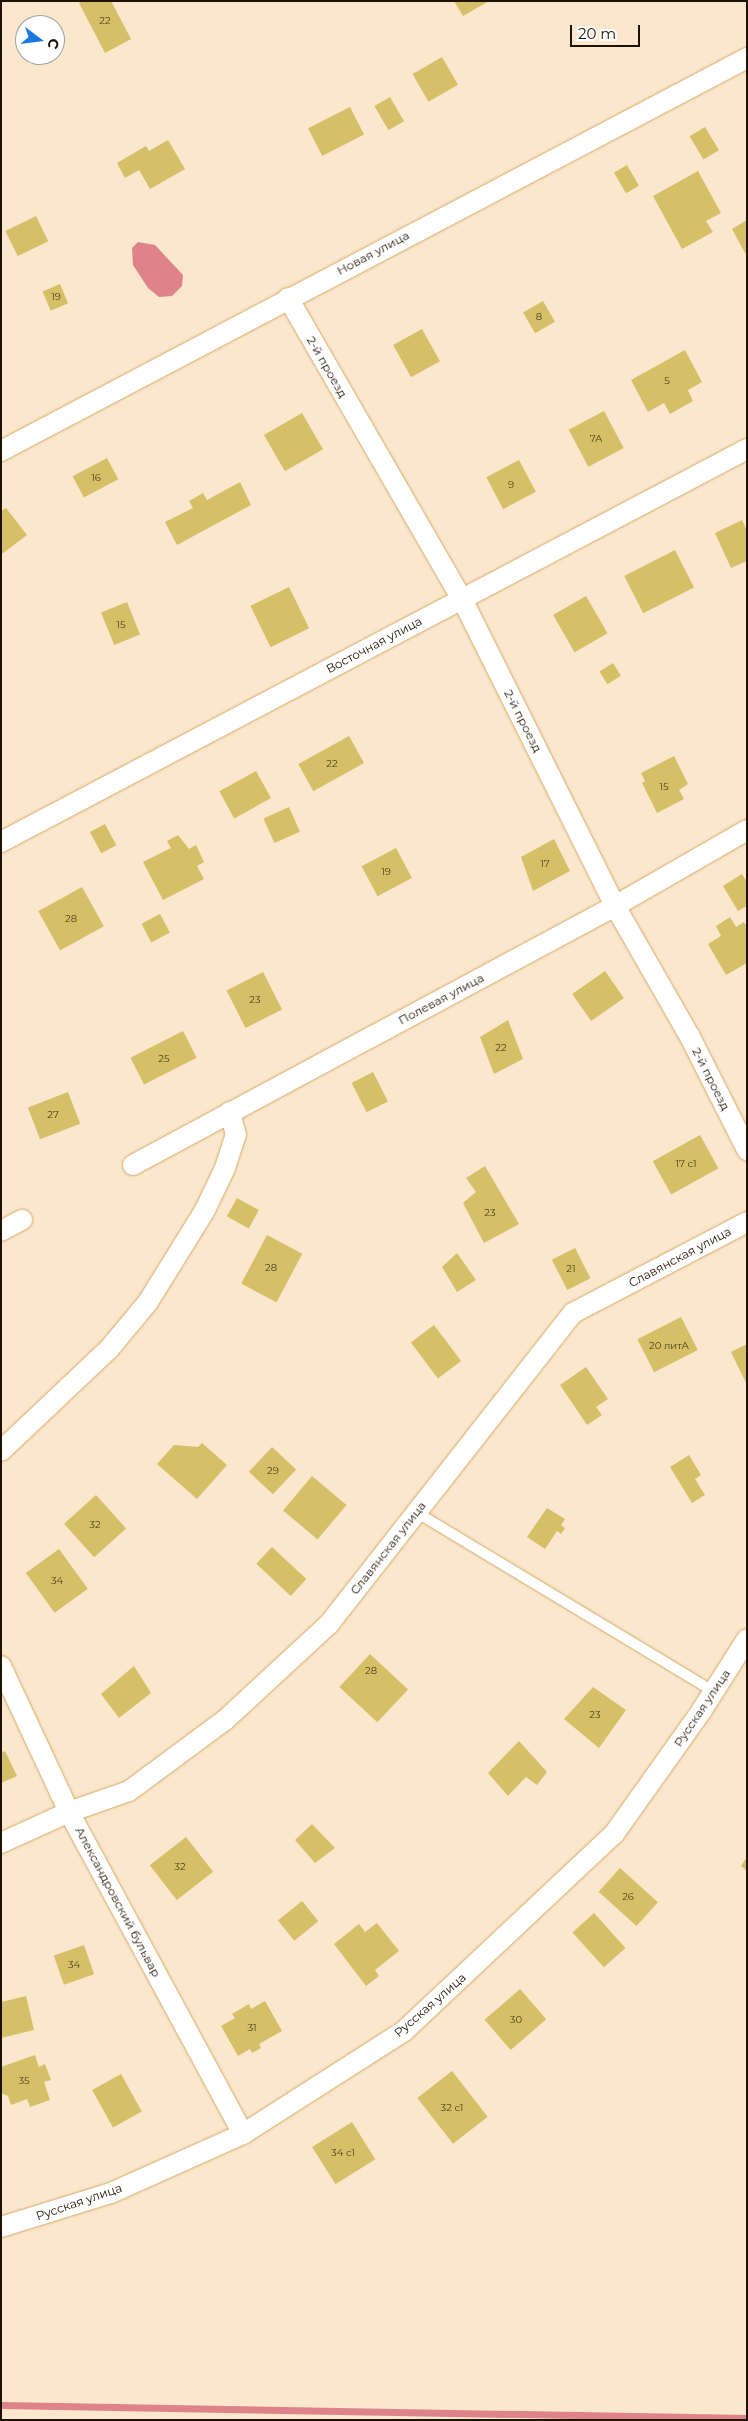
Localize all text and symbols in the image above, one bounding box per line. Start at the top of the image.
north arrow [15,15,65,65]
house number: 22 [99,15,111,27]
scale bar [573,15,643,47]
text: 20 m [578,24,616,43]
text: С [44,36,64,51]
street label: Новая улица [334,228,412,278]
house number: 19 [51,291,61,303]
house number: 8 [536,311,542,323]
street label: 2-й проезд [304,334,350,400]
house number: 5 [664,375,670,387]
house number: 7А [590,433,602,445]
house number: 16 [91,472,101,484]
house number: 9 [508,479,514,491]
street label: Восточная улица [324,614,424,676]
house number: 15 [116,619,126,631]
street label: 2-й проезд [501,687,545,755]
house number: 22 [326,758,338,770]
house number: 15 [659,781,669,793]
house number: 17 [540,858,550,870]
house number: 19 [381,866,391,878]
house number: 28 [65,913,77,925]
street label: Полевая улица [396,970,486,1028]
house number: 23 [249,994,261,1006]
house number: 22 [495,1042,507,1054]
street label: 2-й проезд [689,1045,733,1113]
house number: 25 [158,1053,170,1065]
house number: 27 [47,1109,59,1121]
house number: 17 с1 [675,1158,697,1170]
house number: 23 [484,1207,496,1219]
street label: Славянская улица [626,1224,734,1290]
house number: 28 [265,1262,277,1274]
house number: 21 [566,1263,576,1275]
house number: 20 литА [649,1340,689,1352]
house number: 29 [267,1465,279,1477]
street label: Славянская улица [347,1499,429,1597]
house number: 32 [89,1519,101,1531]
house number: 34 [51,1575,63,1587]
house number: 28 [365,1665,377,1677]
street label: Русская улица [671,1667,733,1749]
house number: 23 [589,1709,601,1721]
street label: Александровский бульвар [72,1824,164,1980]
house number: 32 [174,1861,186,1873]
house number: 26 [622,1891,634,1903]
house number: 34 [68,1959,80,1971]
street label: Русская улица [391,1970,469,2040]
house number: 30 [510,2014,522,2026]
house number: 31 [247,2022,257,2034]
house number: 35 [18,2075,30,2087]
house number: 32 с1 [441,2102,463,2114]
house number: 34 с1 [331,2147,355,2159]
street label: Русская улица [34,2181,124,2223]

